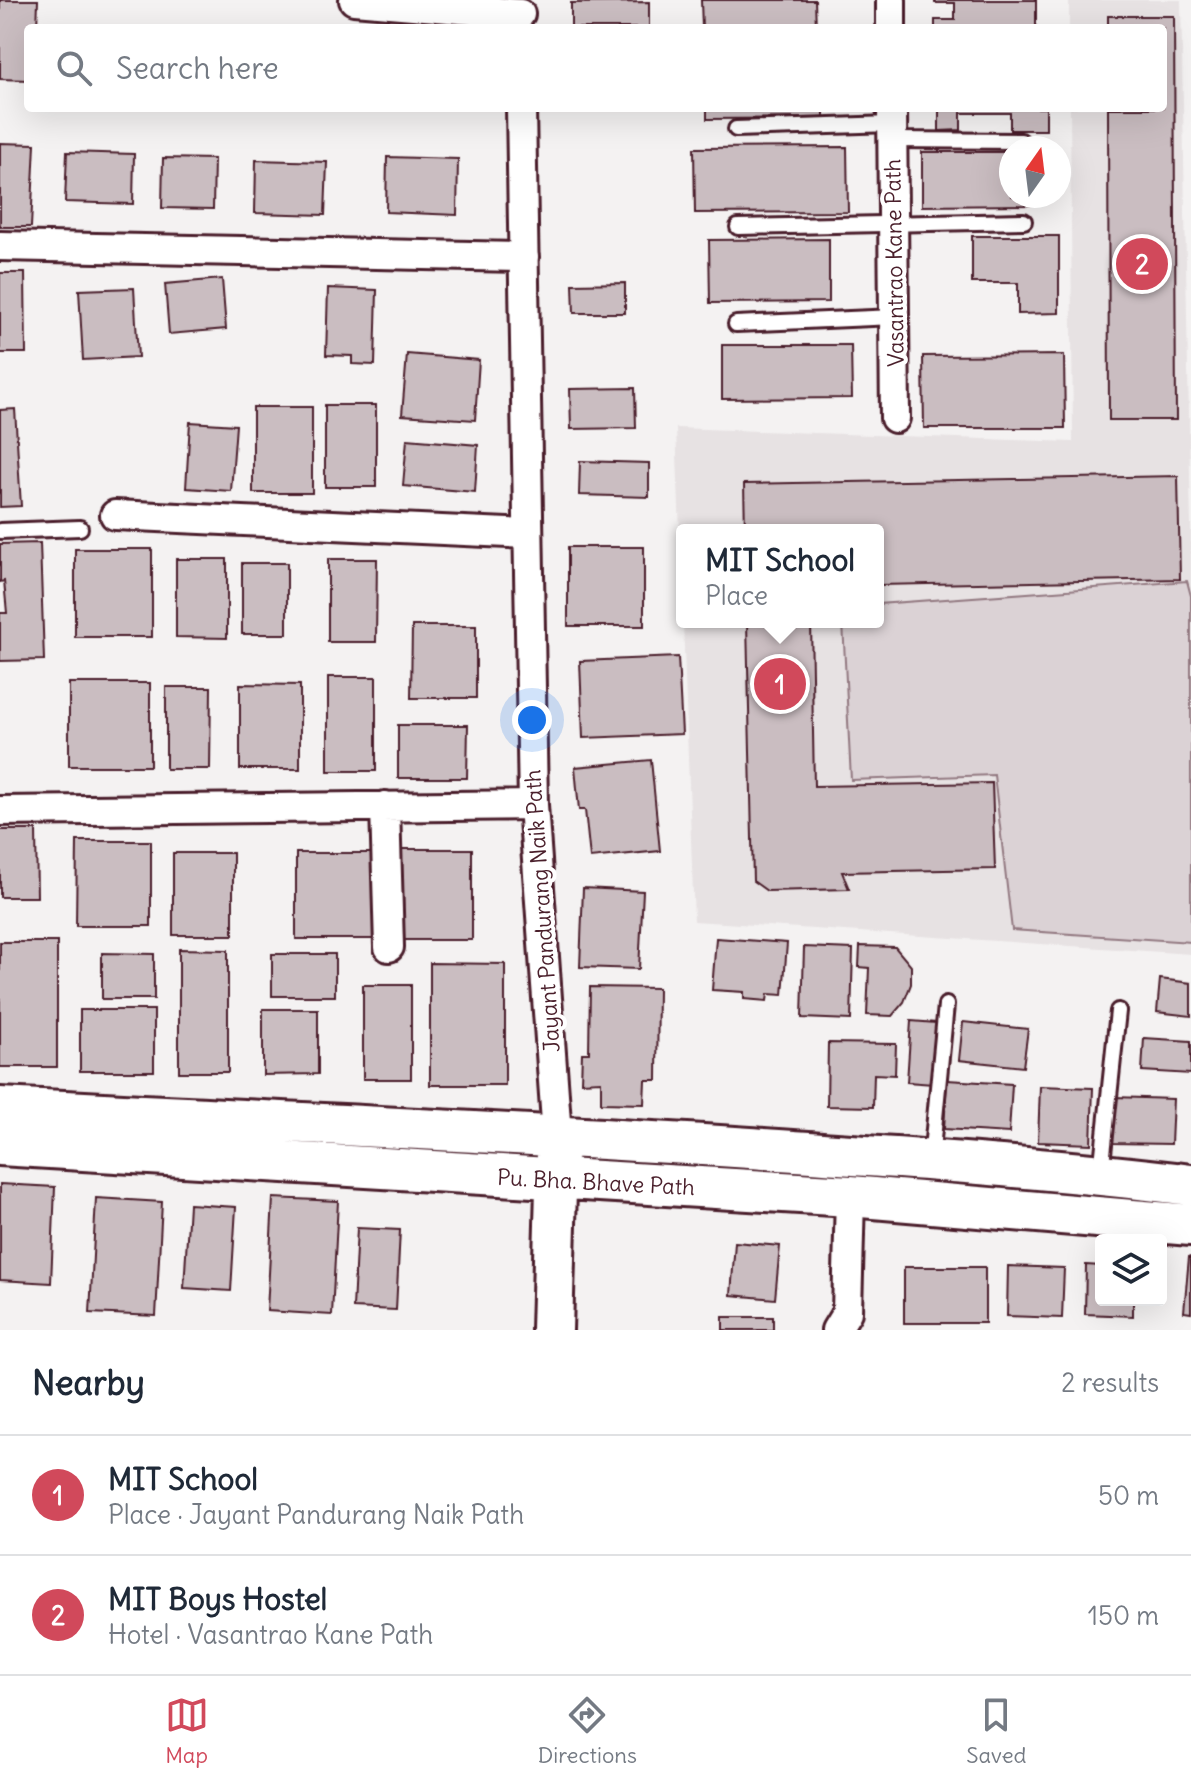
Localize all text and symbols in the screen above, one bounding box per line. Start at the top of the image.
search box [24,24,1167,112]
icon: search [52,46,96,90]
text: Search here [116,49,279,87]
north arrow [999,136,1071,208]
street label: Vasantrao Kane Path [878,159,910,367]
pin: 2 [1116,234,1168,294]
popup [676,524,884,628]
text: MIT School [705,541,855,579]
text: Place [705,579,768,612]
pin: 1 [754,654,806,714]
your location [512,700,552,740]
street label: Jayant Pandurang Naik Path [518,769,566,1053]
street label: Pu. Bha. Bhave Path [496,1163,696,1201]
map controls [1095,1234,1167,1306]
button: layers [1095,1234,1167,1306]
text: Nearby [32,1361,145,1404]
text: 2 results [1061,1366,1159,1399]
text: MIT School [108,1460,258,1498]
text: 1 [53,1479,63,1512]
text: 50 m [1098,1479,1159,1512]
text: Place · Jayant Pandurang Naik Path [108,1498,524,1531]
text: MIT Boys Hostel [108,1580,327,1618]
text: 2 [51,1599,65,1632]
text: 150 m [1088,1599,1159,1632]
text: Hotel · Vasantrao Kane Path [108,1618,433,1651]
tab: Map [165,1693,209,1769]
tab: Directions [538,1693,637,1769]
tab: Saved [966,1693,1026,1769]

